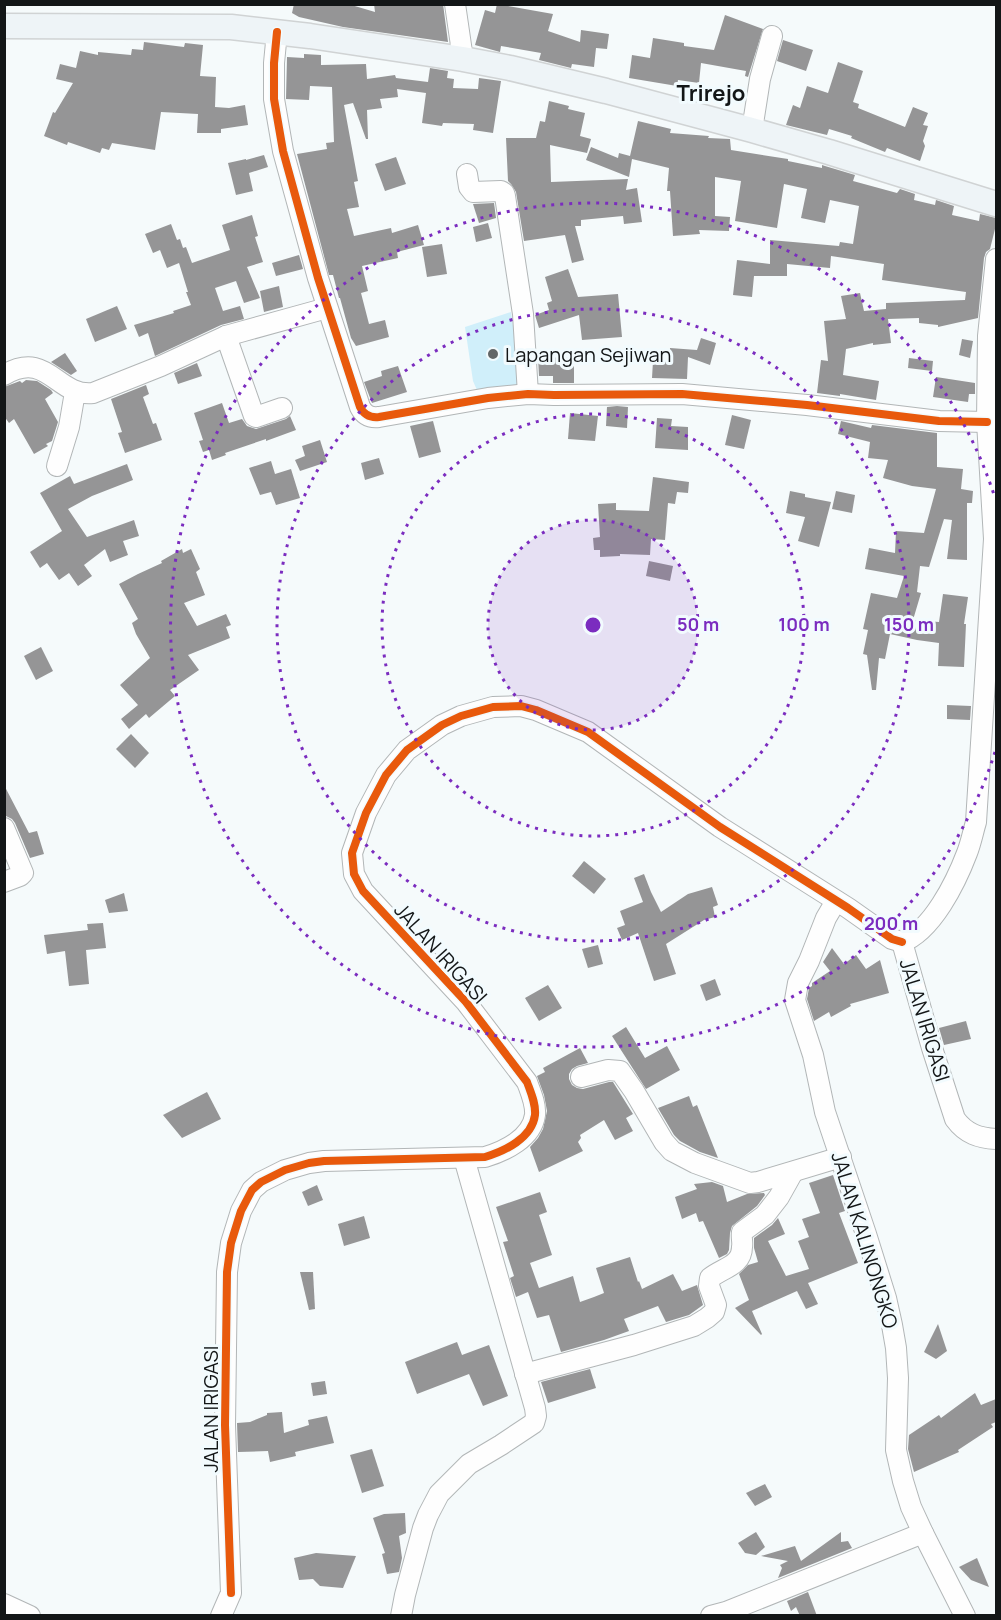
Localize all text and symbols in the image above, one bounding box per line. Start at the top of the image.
district label: Trirejo [677,78,745,108]
place label: Lapangan Sejiwan [505,341,671,368]
marker: Lapangan Sejiwan [486,347,500,361]
text: 50 m [677,612,719,636]
text: 100 m [778,612,830,636]
text: 150 m [884,612,934,636]
centre of rings [583,615,603,635]
street label: JALAN IRIGASI [388,897,494,1009]
text: 200 m [864,911,918,935]
street label: JALAN IRIGASI [894,955,956,1085]
street label: JALAN KALINONGKO [825,1148,905,1332]
street label: JALAN IRIGASI [197,1345,224,1473]

